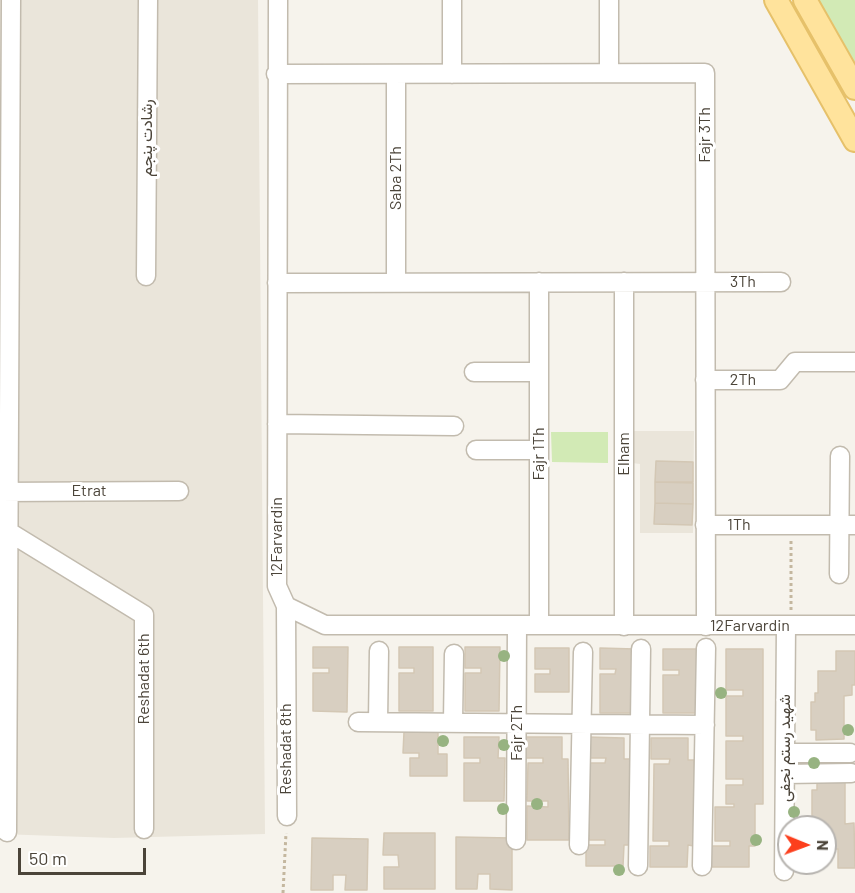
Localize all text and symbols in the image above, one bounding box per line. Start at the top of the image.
street label: رشادت پنجم [137,99,157,177]
street label: Fajr 3Th [695,107,715,163]
street label: Saba 2Th [386,146,406,210]
street label: 3Th [730,272,756,292]
street label: 2Th [730,370,756,390]
street label: Fajr 1Th [529,427,549,481]
street label: Elham [614,432,634,476]
street label: Etrat [71,481,107,501]
street label: 12Farvardin [267,497,287,577]
street label: 1Th [727,515,751,535]
street label: 12Farvardin [710,616,790,636]
street label: Reshadat 6th [134,633,154,725]
street label: شهید رستم نجفی [775,694,795,802]
street label: Reshadat 8th [276,703,296,795]
street label: Fajr 2Th [507,705,527,761]
north arrow [777,815,837,875]
scale bar [21,836,148,874]
text: N [814,840,833,851]
text: 50 m [29,847,67,869]

